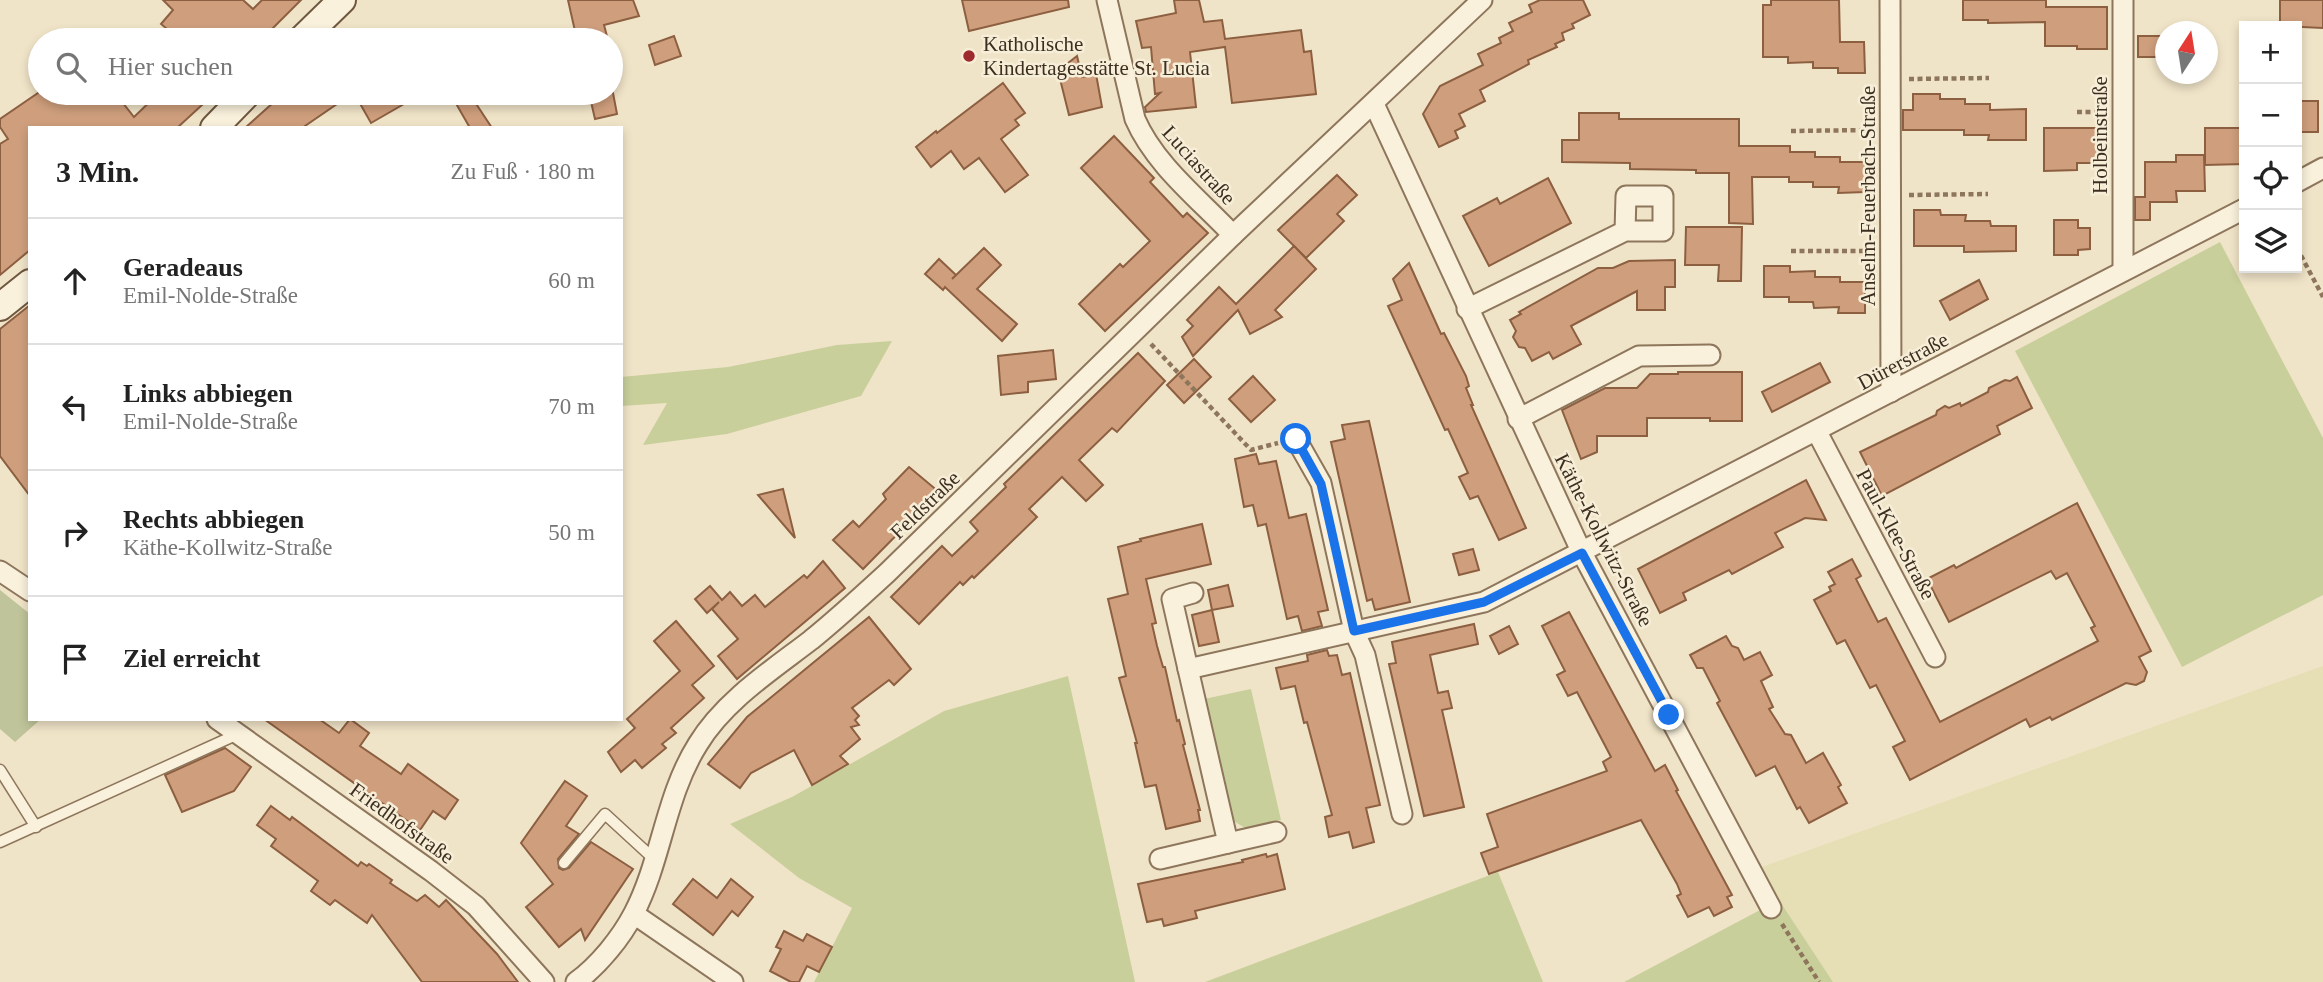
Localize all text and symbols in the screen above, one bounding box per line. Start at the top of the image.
north arrow [2155,21,2218,84]
map controls [2239,21,2302,273]
button: + [2239,21,2302,84]
search box [28,28,623,105]
place label: Katholische Kindertagesstätte St. Lucia [983,32,1211,80]
icon: search [52,48,90,86]
marker: Katholische Kindertagesstätte St. Lucia [961,48,977,64]
text: Hier suchen [108,52,233,81]
street label: Holbeinstraße [2088,76,2112,194]
button: − [2239,84,2302,147]
street label: Anselm-Feuerbach-Straße [1856,86,1880,306]
street label: Luciastraße [1157,121,1241,209]
button: locate [2239,147,2302,210]
text: 3 Min. [56,155,139,188]
text: Zu Fuß · 180 m [451,159,595,184]
button: layers [2239,210,2302,273]
text: Geradeaus [123,253,243,282]
icon: ahead [56,262,94,300]
text: 60 m [548,268,595,293]
text: Emil-Nolde-Straße [123,283,298,308]
street label: Dürerstraße [1854,327,1952,395]
text: Links abbiegen [123,379,293,408]
icon: left [56,388,94,426]
text: 70 m [548,394,595,419]
text: Emil-Nolde-Straße [123,409,298,434]
route start [1280,423,1311,454]
street label: Käthe-Kollwitz-Straße [1550,449,1658,631]
street label: Paul-Klee-Straße [1851,465,1941,603]
street label: Feldstraße [885,466,965,544]
text: Rechts abbiegen [123,505,304,534]
icon: right [56,514,94,552]
text: 50 m [548,520,595,545]
text: Käthe-Kollwitz-Straße [123,535,332,560]
icon: arrive [56,640,94,678]
text: Ziel erreicht [123,644,260,673]
route end [1653,699,1684,730]
street label: Friedhofstraße [345,777,459,869]

